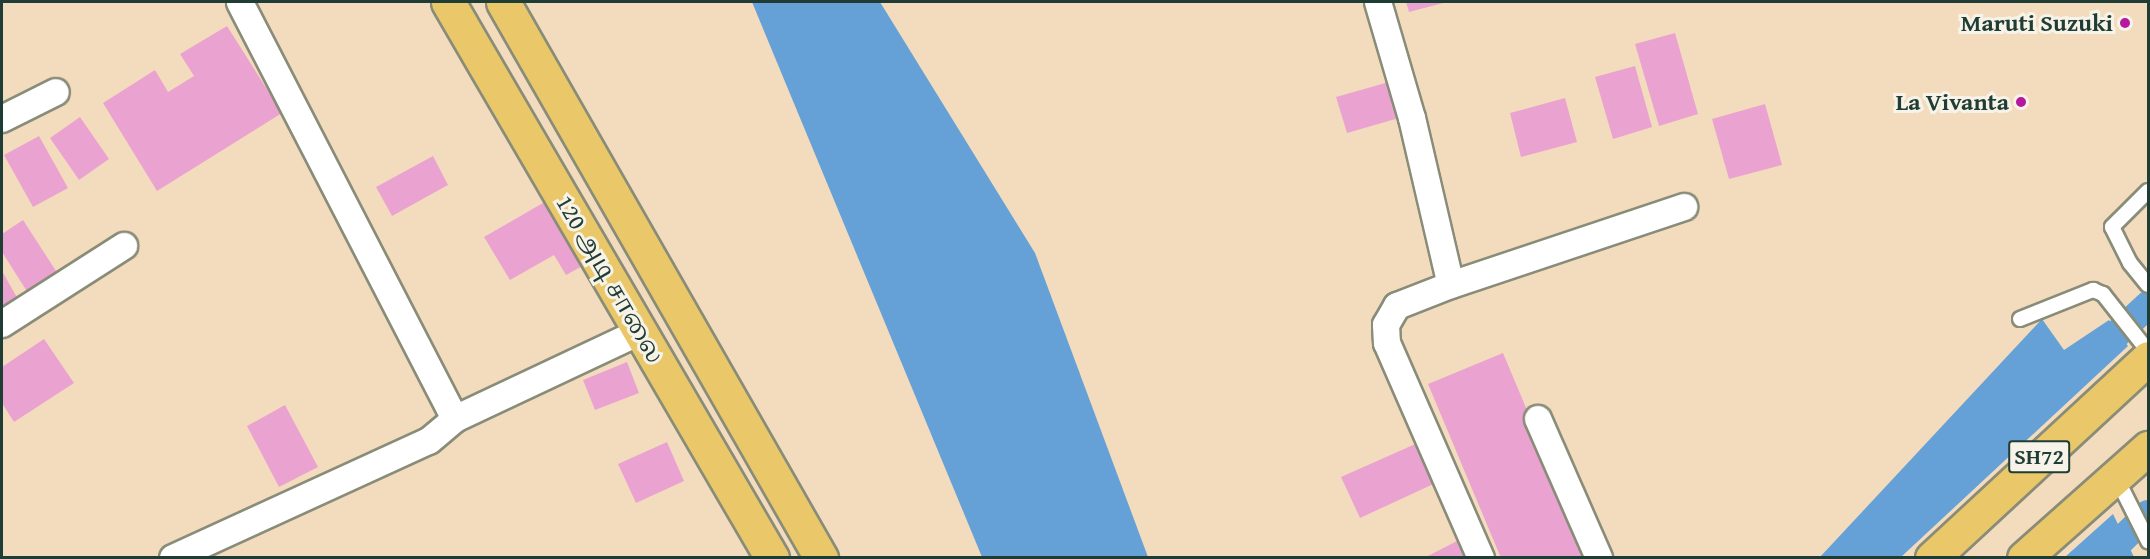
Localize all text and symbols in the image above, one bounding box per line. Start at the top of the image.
place label: Maruti Suzuki [1961,9,2113,37]
marker: Maruti Suzuki [2118,16,2132,30]
place label: La Vivanta [1896,88,2009,116]
marker: La Vivanta [2014,95,2028,109]
street label: 120 அடி சாலை [550,190,670,368]
road number: SH72 [2008,438,2070,476]

